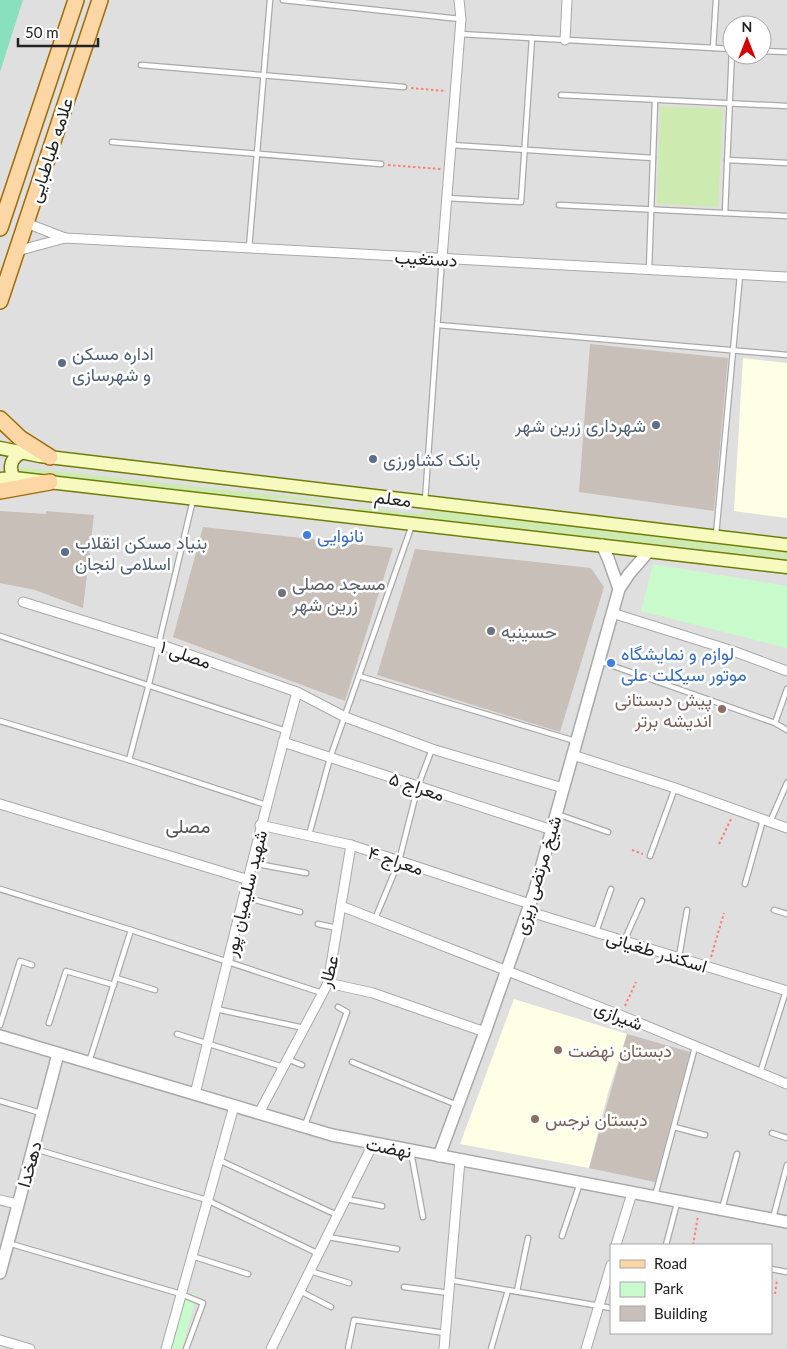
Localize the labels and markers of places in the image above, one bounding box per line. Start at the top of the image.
place label: اداره مسکن و شهرسازی [72,342,154,386]
marker: اداره مسکن و شهرسازی [56,357,68,369]
place label: شهرداری زرین شهر [514,414,646,437]
marker: شهرداری زرین شهر [650,419,662,431]
place label: بانک کشاورزی [383,448,480,471]
marker: بانک کشاورزی [367,453,379,465]
place label: نانوایی [317,524,364,547]
marker: نانوایی [301,529,313,541]
place label: بنیاد مسکن انقلاب اسلامی لنجان [75,531,207,575]
marker: بنیاد مسکن انقلاب اسلامی لنجان [59,546,71,558]
place label: مسجد مصلی زرین شهر [291,572,386,616]
marker: مسجد مصلی زرین شهر [276,587,288,599]
place label: حسینیه [501,620,557,642]
marker: حسینیه [485,625,497,637]
place label: لوازم و نمایشگاه موتور سیکلت علی [621,642,747,686]
marker: لوازم و نمایشگاه موتور سیکلت علی [605,657,617,669]
place label: پیش دبستانی اندیشه برتر [615,688,712,732]
marker: پیش دبستانی اندیشه برتر [716,703,728,715]
place label: دبستان نهضت [568,1039,672,1062]
marker: دبستان نهضت [552,1044,564,1056]
place label: دبستان نرجس [545,1108,648,1131]
marker: دبستان نرجس [529,1113,541,1125]

